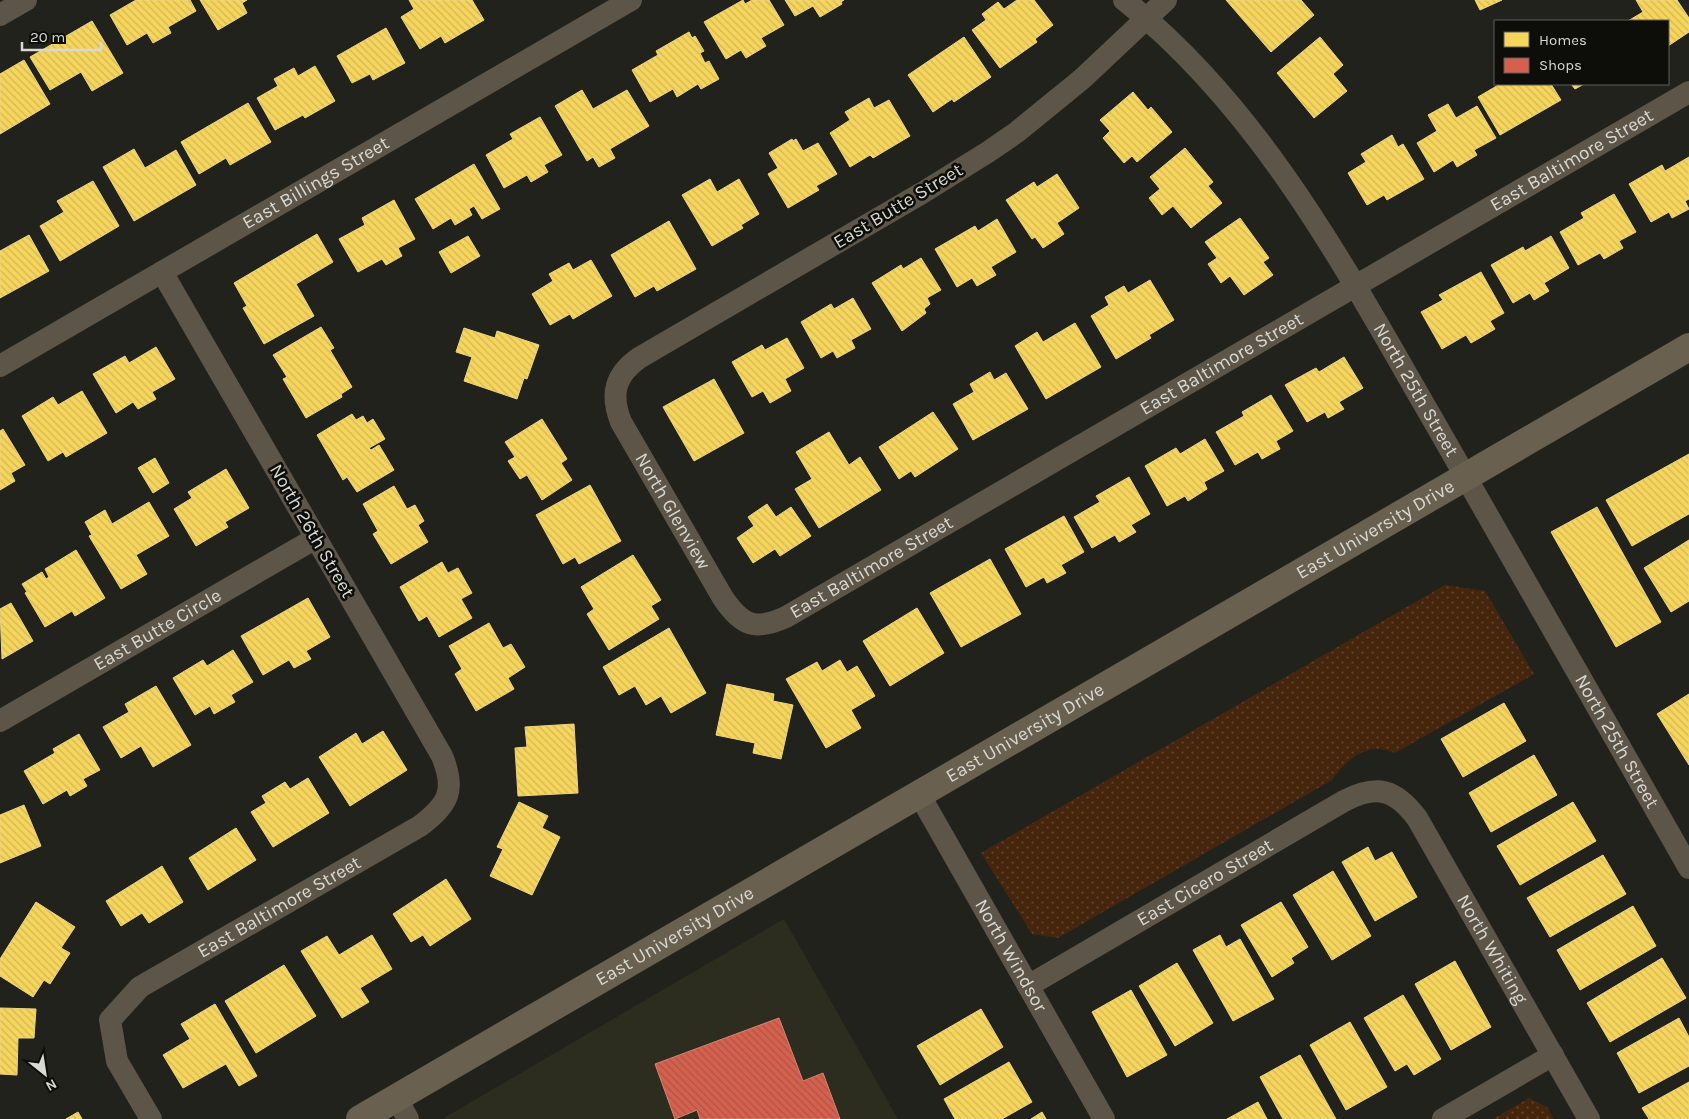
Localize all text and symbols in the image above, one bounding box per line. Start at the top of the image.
scale bar [22,20,101,52]
legend [1494,20,1669,85]
text: 20 m [30,28,65,46]
text: Homes [1539,31,1587,49]
text: Shops [1539,56,1582,74]
street label: East Baltimore Street [1486,104,1657,216]
street label: East Billings Street [239,132,393,234]
street label: East Butte Street [829,159,967,253]
street label: East Baltimore Street [1136,308,1307,420]
street label: North 25th Street [1369,319,1463,461]
street label: North Glenview [630,449,715,574]
street label: North 26th Street [265,460,359,602]
street label: East University Drive [1292,475,1458,584]
street label: East Baltimore Street [786,511,957,623]
street label: East Butte Circle [90,584,225,675]
street label: North 25th Street [1570,671,1664,812]
street label: East University Drive [942,678,1108,787]
street label: East Cicero Street [1133,834,1277,931]
street label: East Baltimore Street [194,851,365,963]
street label: East University Drive [592,882,758,991]
street label: North Whiting [1452,891,1532,1008]
street label: North Windsor [970,895,1052,1016]
north arrow [20,1049,70,1099]
text: N [43,1075,60,1095]

